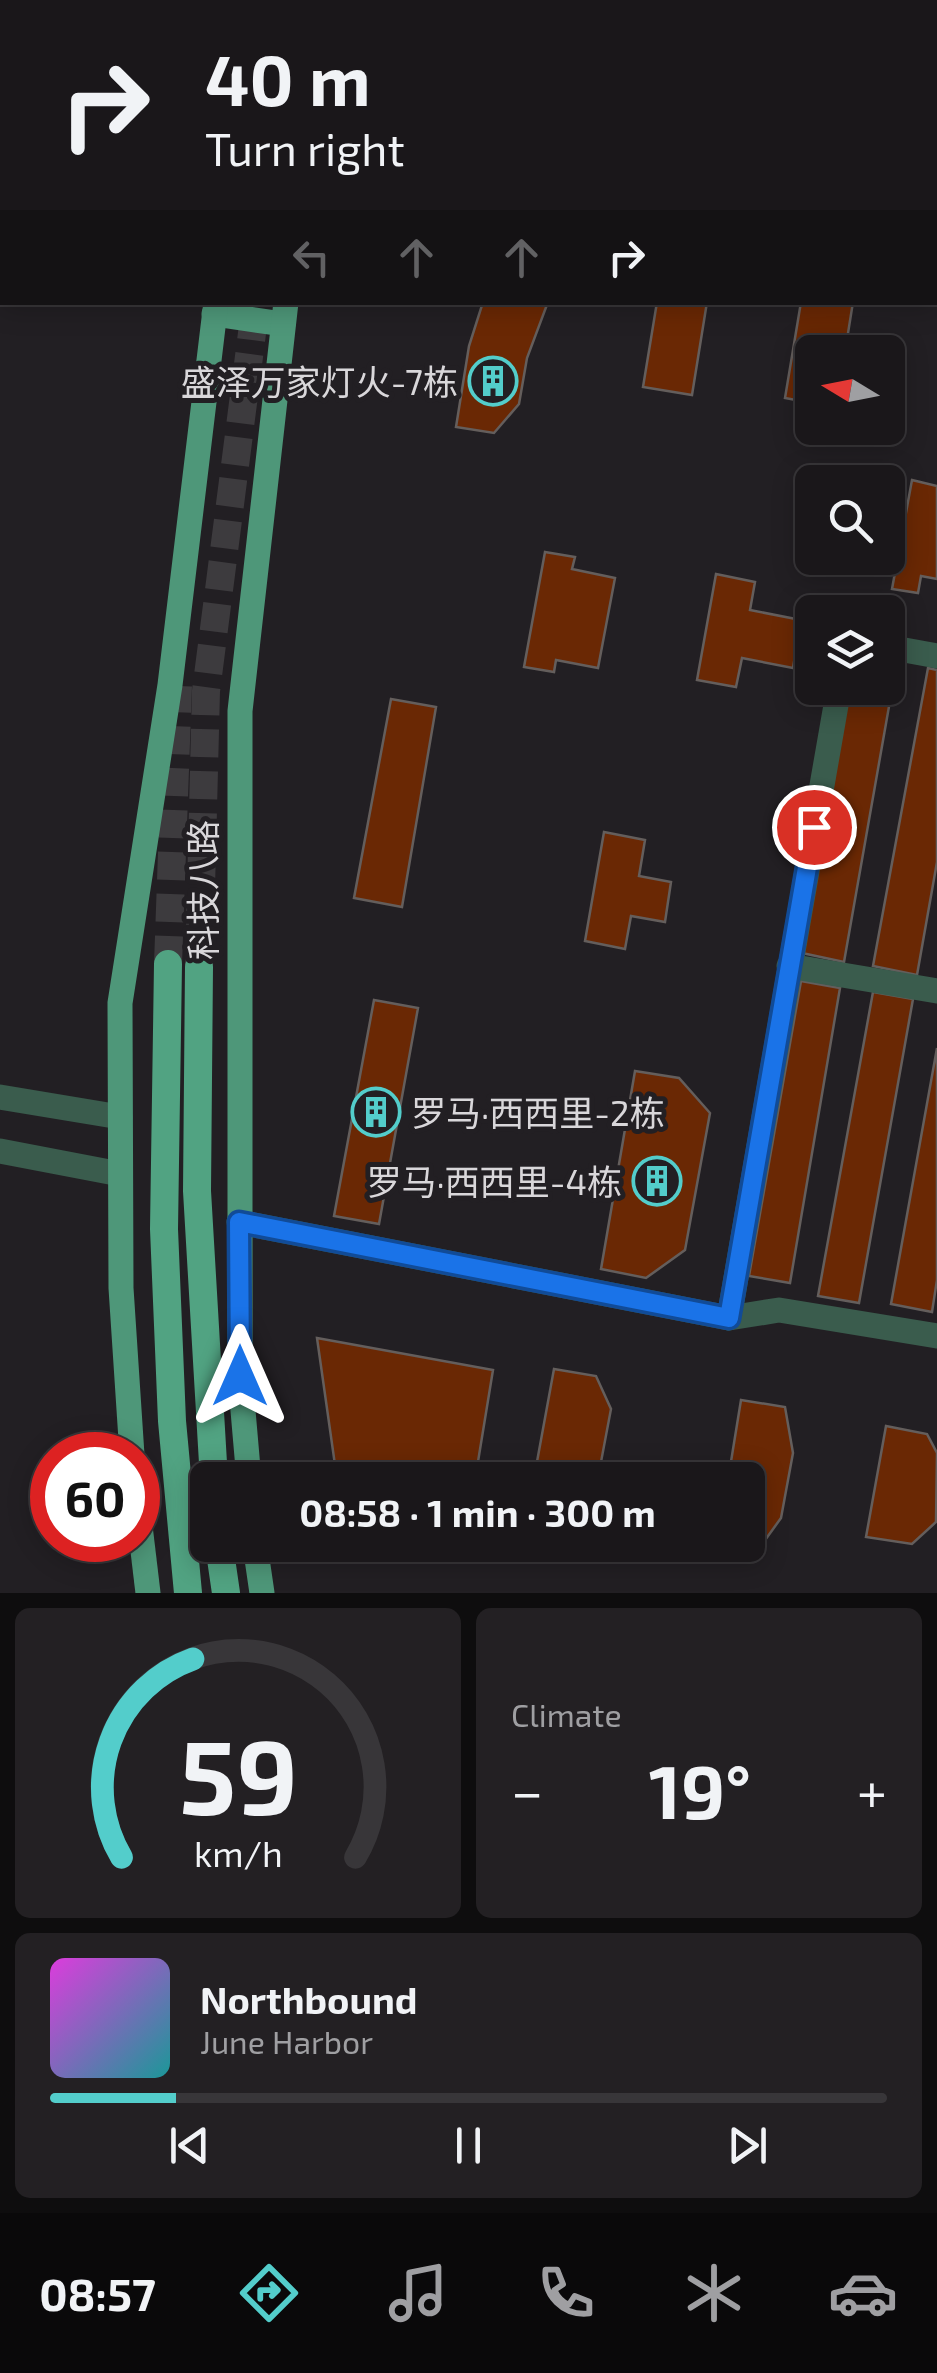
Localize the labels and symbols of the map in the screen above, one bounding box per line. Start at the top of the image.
north arrow [795,335,905,445]
building icon: 盛泽万家灯火-7栋 [467,355,519,407]
place label: 盛泽万家灯火-7栋 [181,360,458,402]
pin [772,785,857,870]
street label: 科技八路 [181,820,223,960]
building icon: 罗马·西西里-2栋 [350,1086,402,1138]
place label: 罗马·西西里-2栋 [411,1091,665,1133]
building icon: 罗马·西西里-4栋 [631,1155,683,1207]
place label: 罗马·西西里-4栋 [366,1160,622,1202]
position arrow [188,1324,292,1428]
speed limit sign: 60 [30,1432,160,1562]

